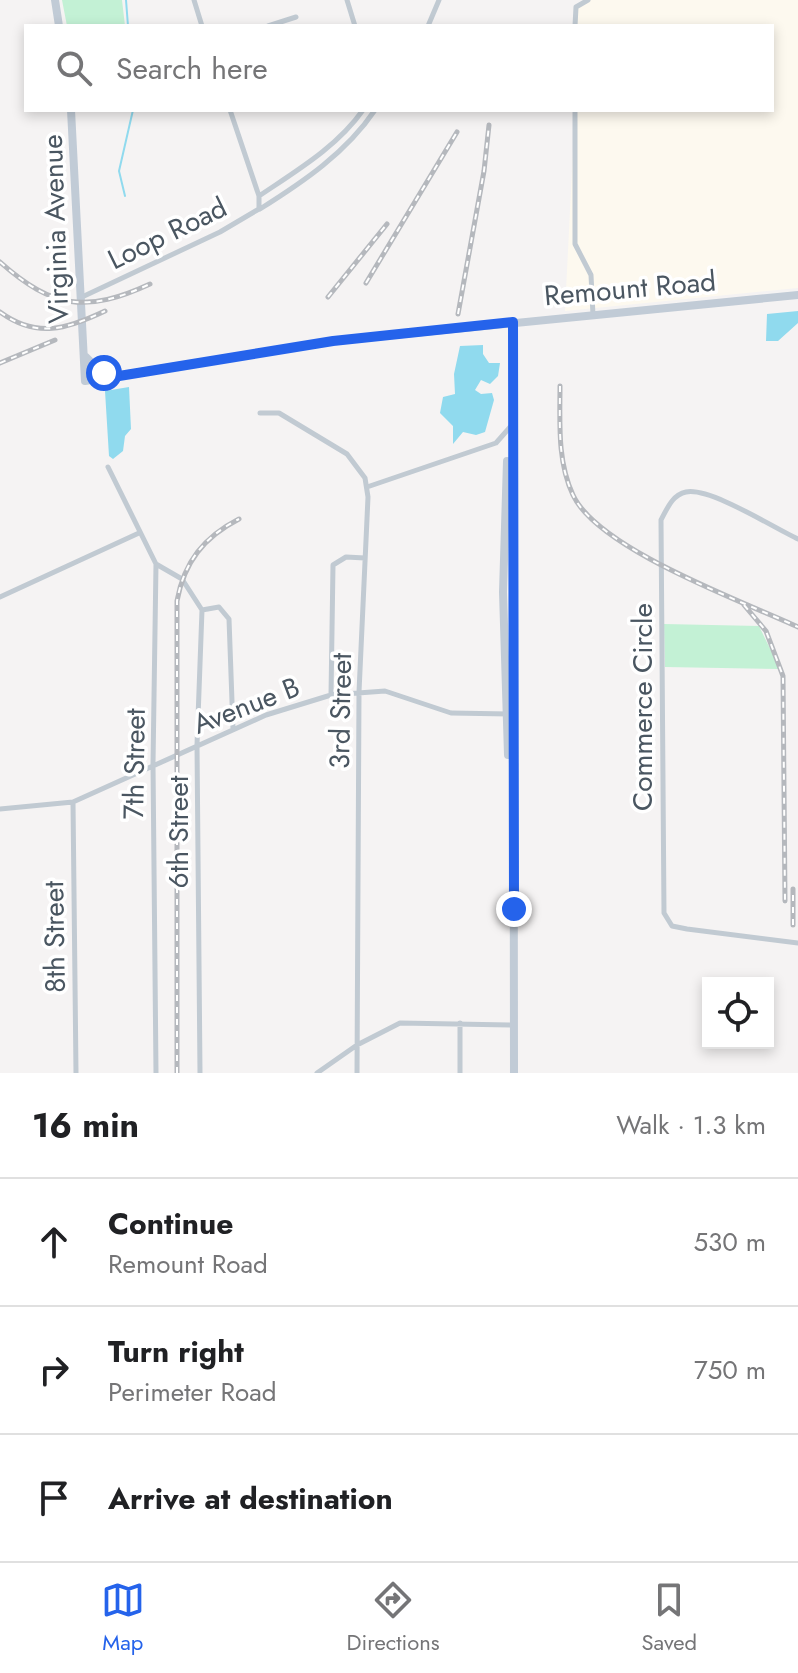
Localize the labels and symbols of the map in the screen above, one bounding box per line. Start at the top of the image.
street label: Virginia Avenue [32,134,79,324]
street label: Loop Road [101,187,234,280]
street label: Remount Road [543,261,718,316]
route start [86,355,122,391]
street label: Commerce Circle [622,603,663,811]
street label: 3rd Street [319,652,362,769]
street label: Avenue B [187,666,305,745]
street label: 7th Street [113,708,156,820]
street label: 6th Street [158,775,199,888]
street label: 8th Street [33,880,76,993]
route end [496,891,532,927]

